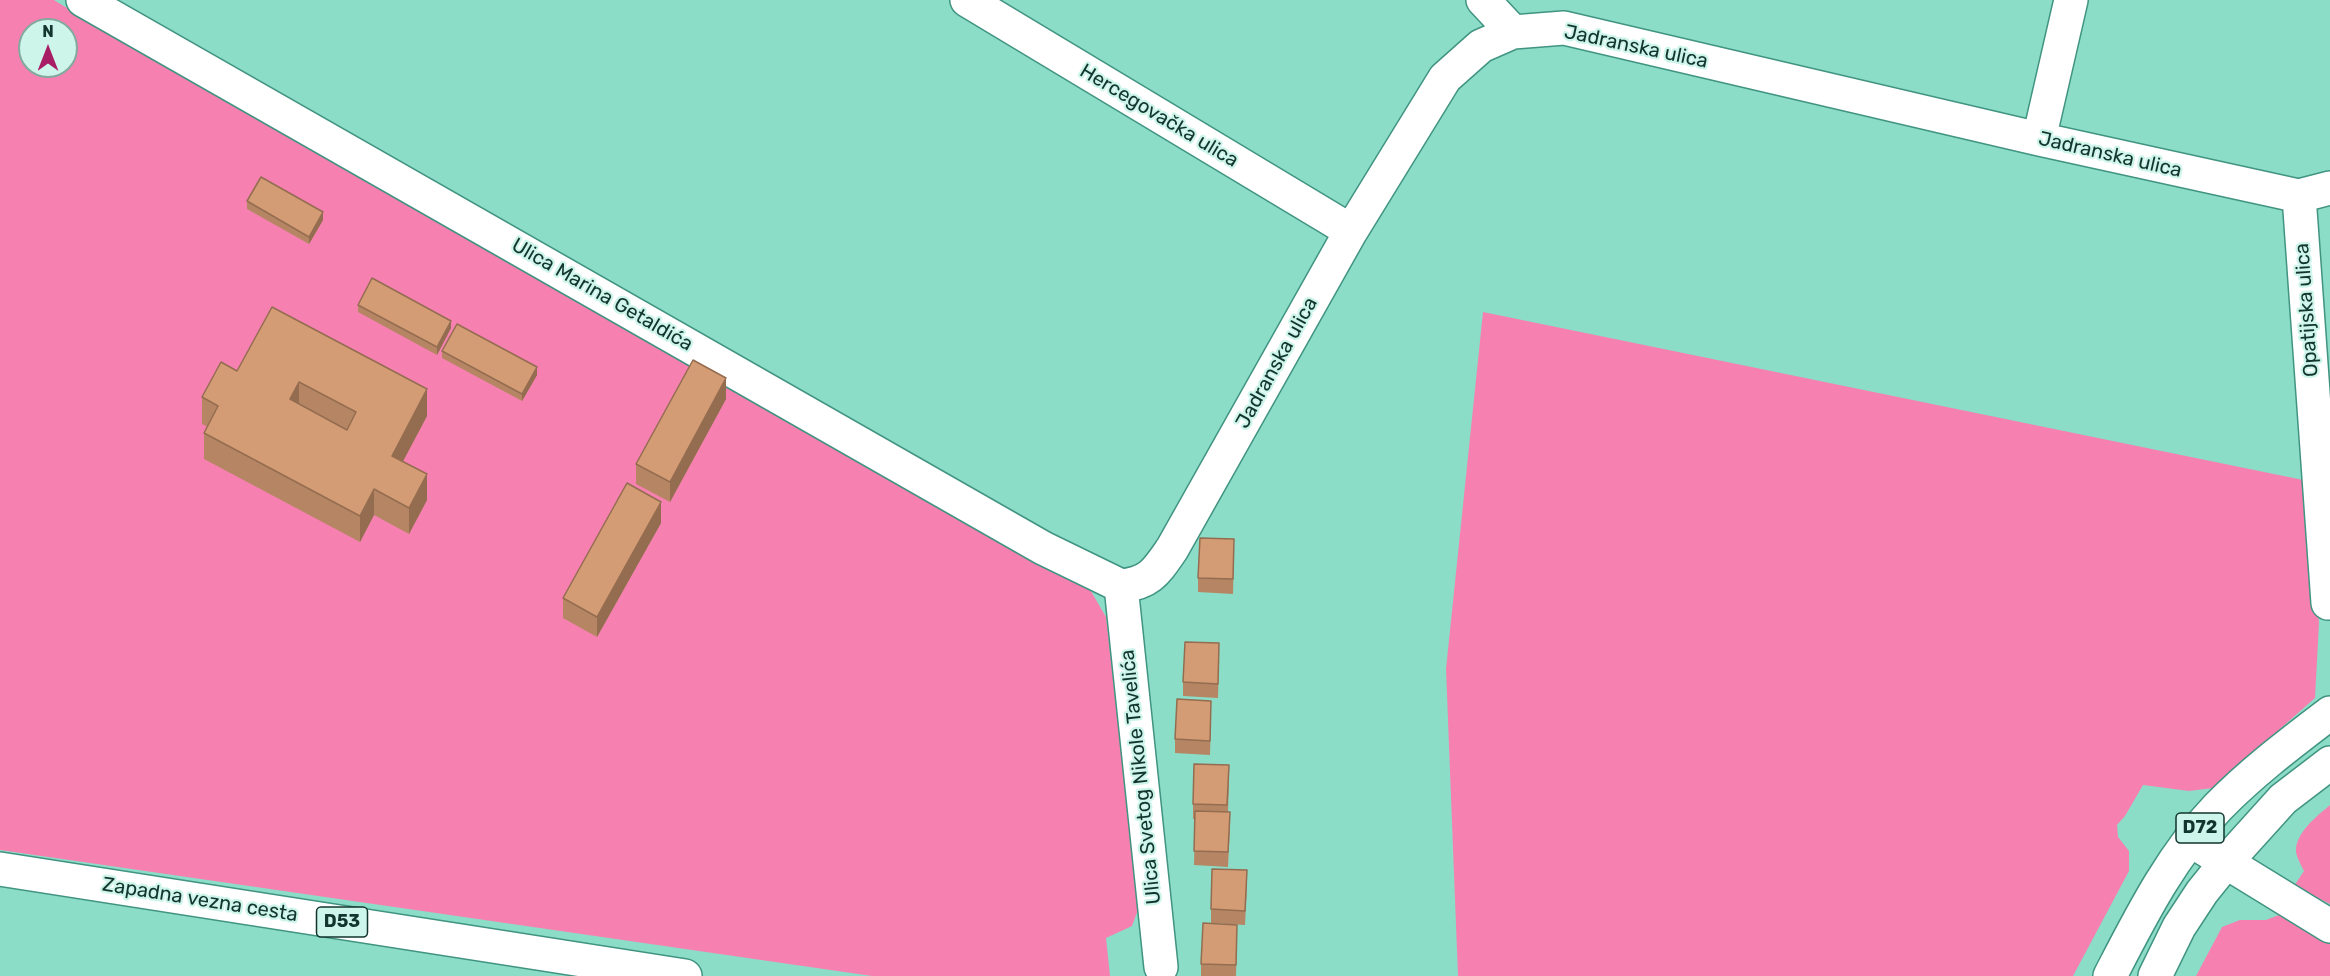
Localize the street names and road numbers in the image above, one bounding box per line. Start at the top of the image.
street label: Jadranska ulica [1562,20,1710,74]
street label: Hercegovačka ulica [1075,59,1243,173]
street label: Jadranska ulica [2036,127,2184,183]
street label: Ulica Marina Getaldića [507,233,697,357]
street label: Opatijska ulica [2290,242,2324,378]
street label: Jadranska ulica [1231,293,1323,433]
street label: Ulica Svetog Nikole Tavelića [1116,648,1166,906]
road number: D72 [2176,813,2224,843]
street label: Zapadna vezna cesta [101,873,299,927]
road number: D53 [316,907,368,937]

